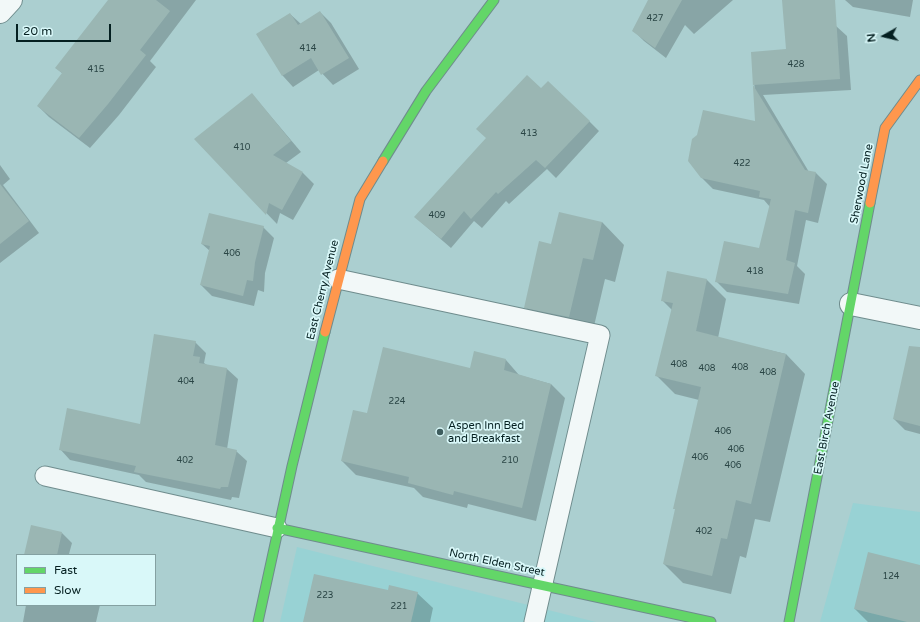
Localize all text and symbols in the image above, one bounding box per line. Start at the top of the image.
house number: 427 [647,14,663,24]
scale bar [18,16,113,42]
north arrow [864,16,904,56]
text: 20 m [23,24,52,38]
text: N [865,32,879,43]
house number: 414 [300,44,316,54]
house number: 428 [788,60,804,70]
house number: 415 [88,65,104,75]
house number: 413 [521,129,537,139]
house number: 410 [234,143,250,153]
street label: Sherwood Lane [848,143,876,225]
house number: 422 [734,159,750,169]
house number: 409 [429,211,445,221]
street label: East Cherry Avenue [304,239,342,341]
house number: 406 [224,249,240,259]
house number: 418 [747,267,763,277]
house number: 408 [671,360,687,370]
house number: 408 [732,363,748,373]
house number: 408 [699,364,715,374]
house number: 408 [760,368,776,378]
house number: 404 [178,377,194,387]
street label: East Birch Avenue [812,380,842,476]
house number: 224 [389,397,405,407]
place label: Aspen Inn Bed and Breakfast [448,419,524,445]
marker: Aspen Inn Bed and Breakfast [435,427,445,437]
house number: 406 [715,427,731,437]
house number: 406 [728,445,744,455]
house number: 406 [692,453,708,463]
house number: 402 [177,456,193,466]
house number: 210 [502,456,518,466]
house number: 406 [725,461,741,471]
house number: 402 [696,527,712,537]
street label: North Elden Street [448,546,546,580]
legend [16,554,156,606]
text: Fast [54,563,77,577]
house number: 124 [883,572,899,582]
text: Slow [54,583,81,597]
house number: 223 [317,591,333,601]
house number: 221 [391,602,407,612]

